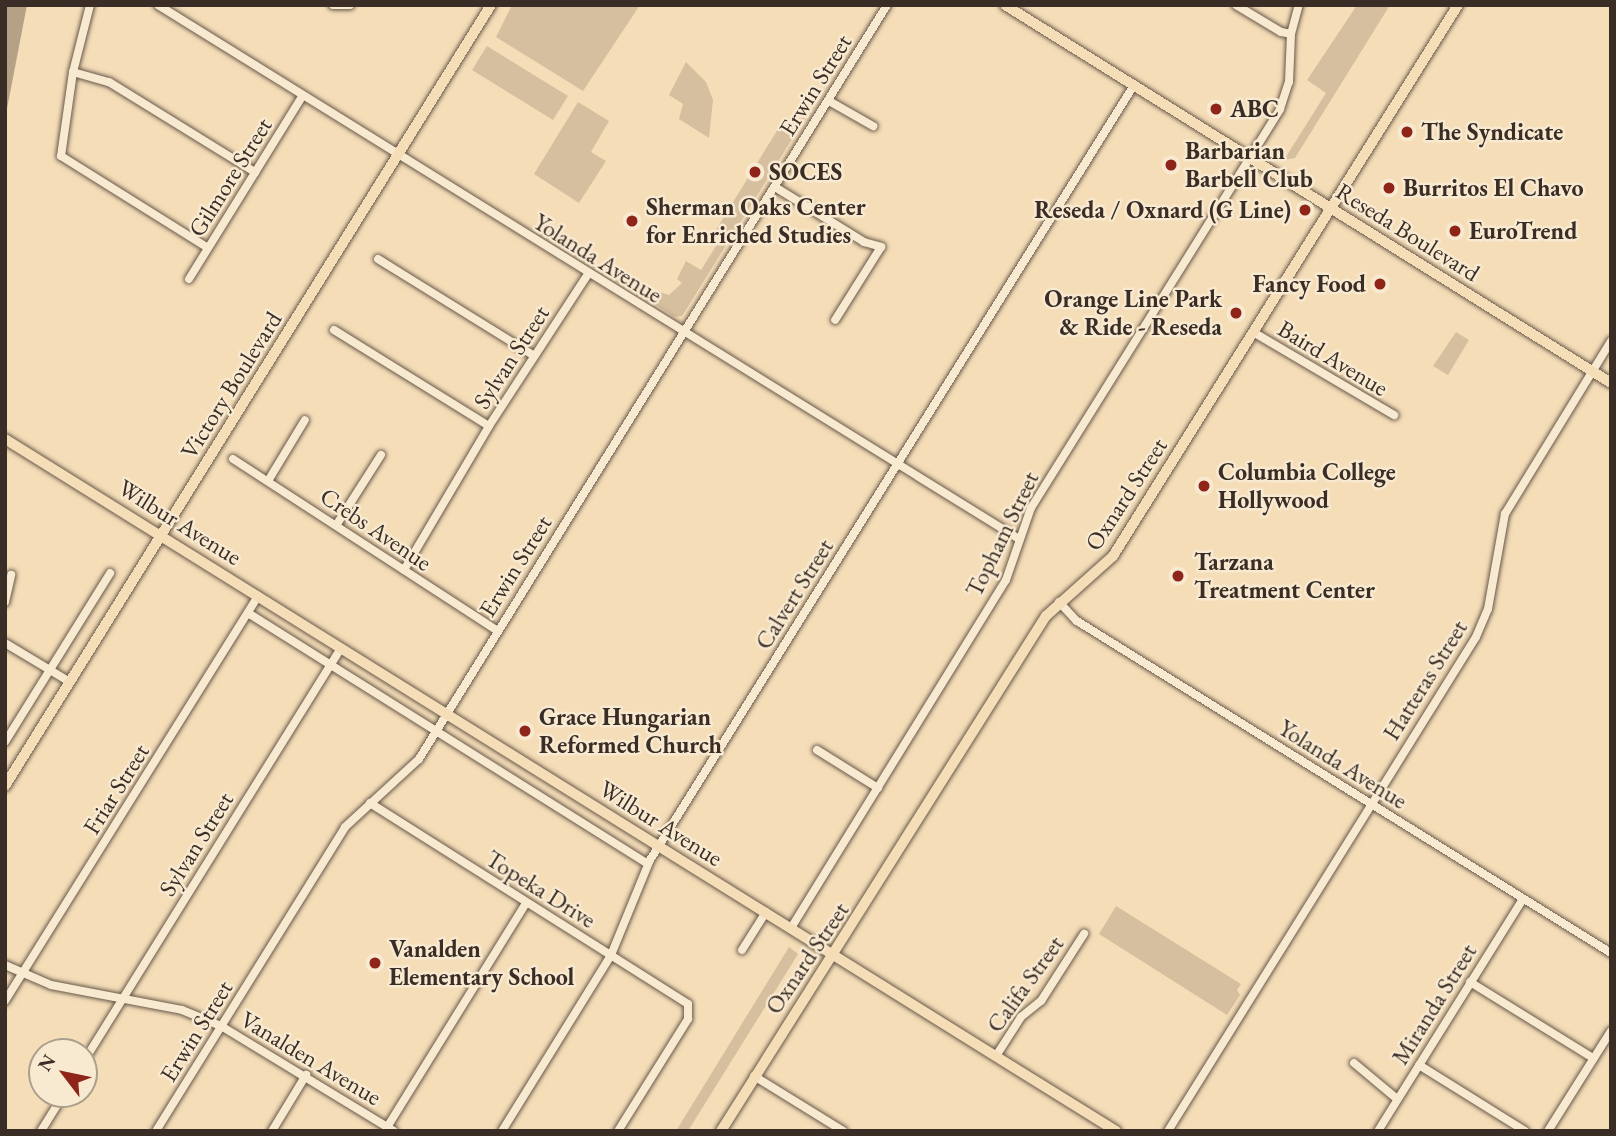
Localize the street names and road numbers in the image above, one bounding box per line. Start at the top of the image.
street label: Erwin Street [773,29,857,141]
street label: Gilmore Street [182,112,278,242]
street label: Reseda Boulevard [1331,176,1485,288]
street label: Yolanda Avenue [528,207,668,309]
street label: Sylvan Street [467,300,555,414]
street label: Victory Boulevard [174,306,288,464]
street label: Baird Avenue [1273,314,1393,402]
street label: Oxnard Street [1079,432,1173,556]
street label: Topham Street [959,467,1045,601]
street label: Wilbur Avenue [113,473,247,571]
street label: Crebs Avenue [315,481,437,577]
street label: Erwin Street [473,510,557,622]
street label: Calvert Street [749,533,839,655]
street label: Hatteras Street [1377,615,1473,745]
street label: Yolanda Avenue [1273,713,1413,815]
street label: Friar Street [77,738,155,840]
street label: Wilbur Avenue [594,774,728,872]
street label: Sylvan Street [153,787,239,901]
street label: Topeka Drive [481,844,601,934]
street label: Oxnard Street [759,897,855,1019]
street label: Califa Street [980,930,1070,1038]
street label: Miranda Street [1385,938,1483,1070]
street label: Erwin Street [154,975,238,1087]
street label: Vanalden Avenue [235,1005,387,1111]

